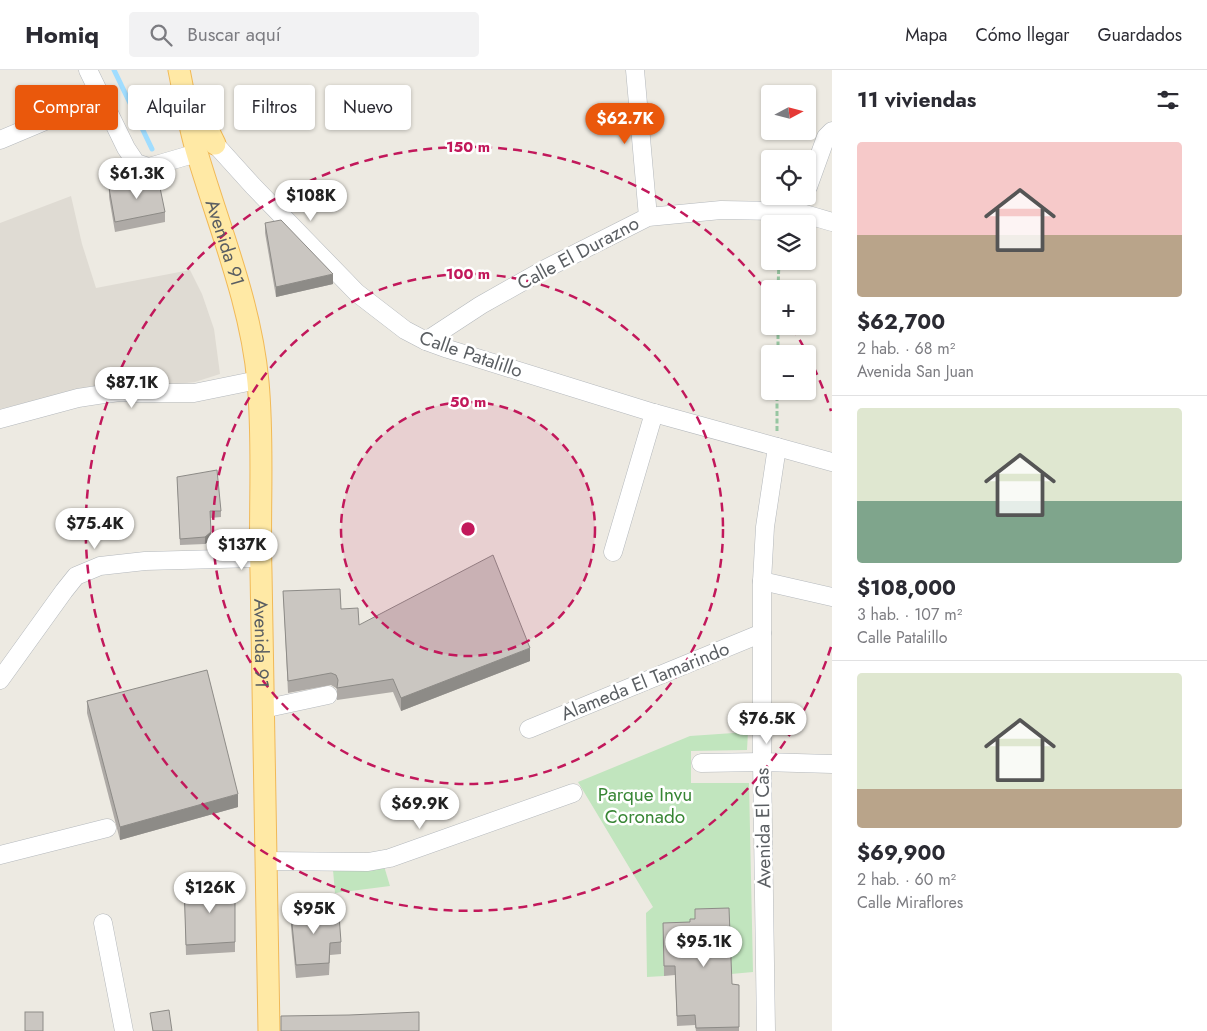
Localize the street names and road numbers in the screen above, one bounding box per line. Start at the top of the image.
street label: Avenida 91 [199,196,252,289]
street label: Calle El Durazno [512,209,644,297]
street label: Calle Patalillo [416,324,526,384]
street label: Avenida 91 [248,598,276,688]
street label: Alameda El Tamarindo [557,635,733,727]
street label: Avenida El Cas [748,767,778,888]

